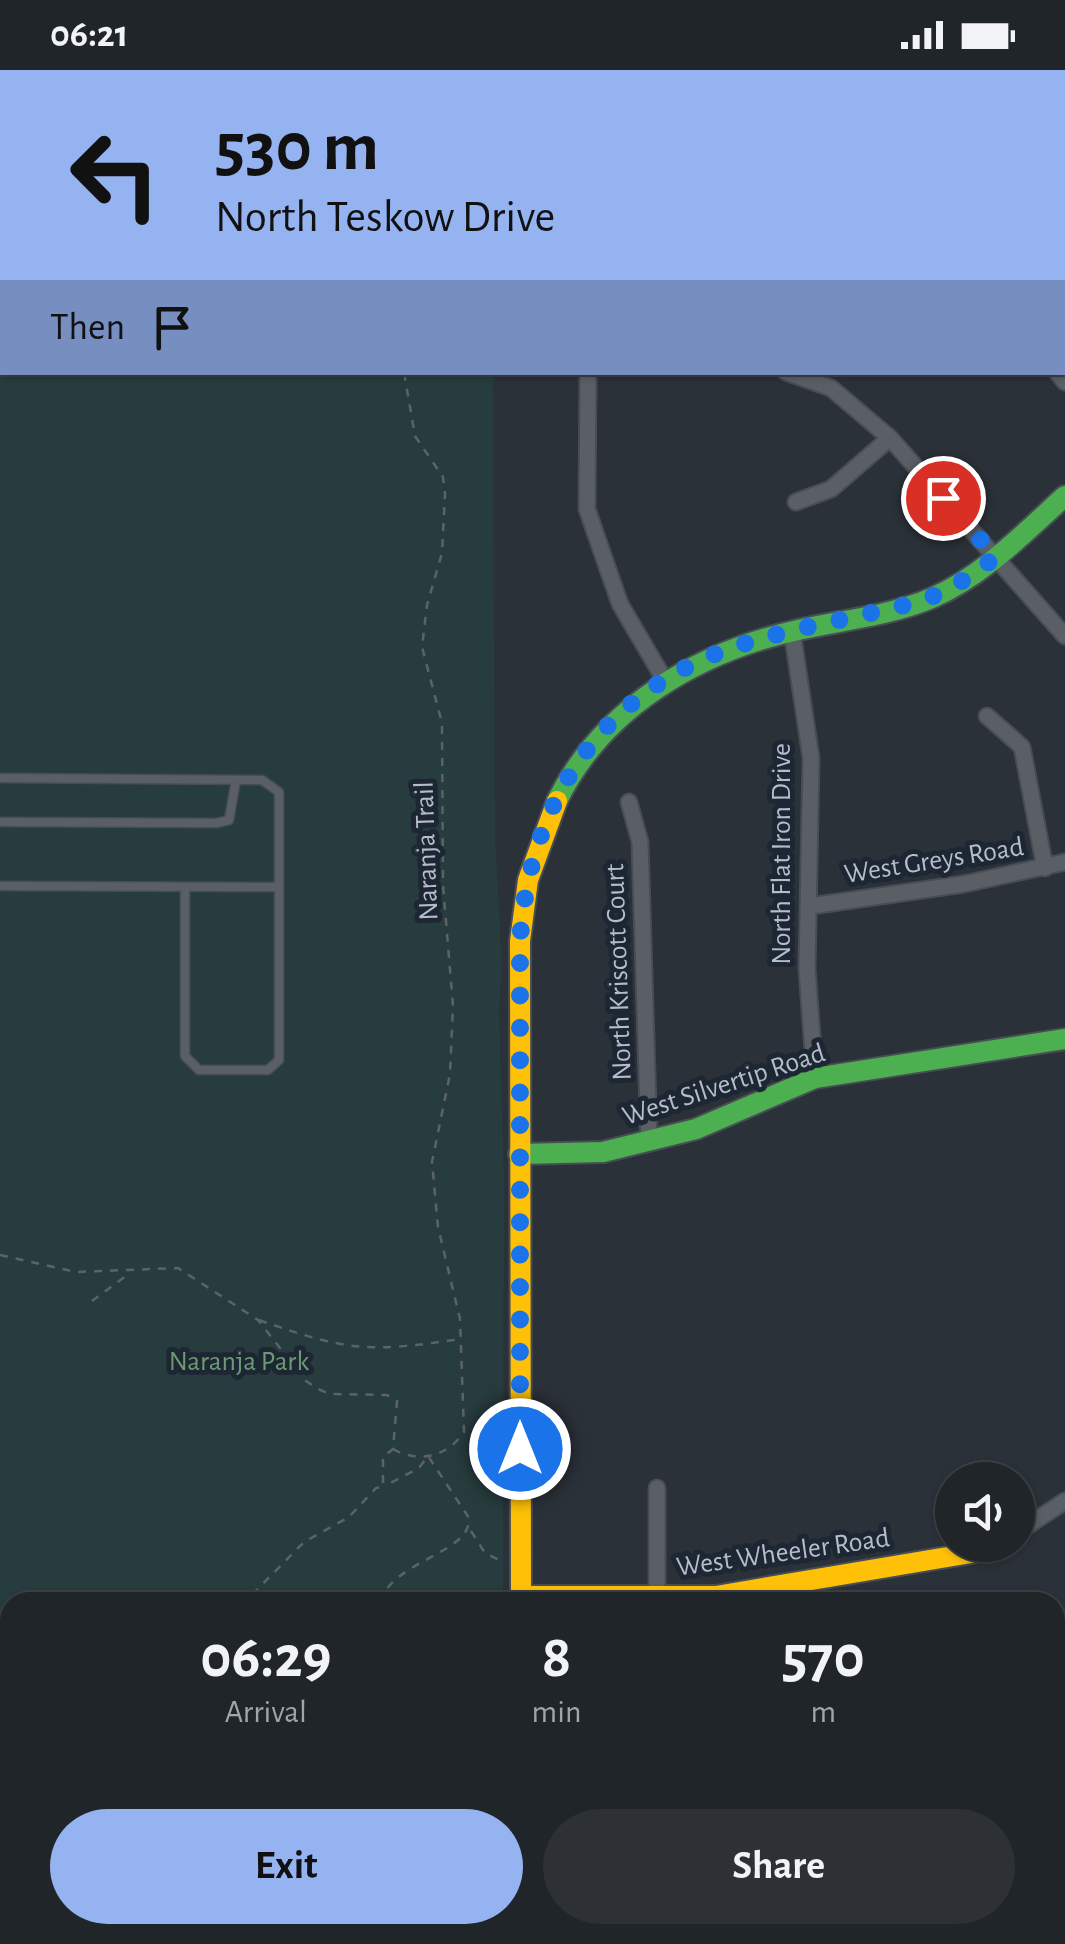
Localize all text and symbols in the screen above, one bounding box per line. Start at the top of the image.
text: 06:21 [50,16,128,54]
icon: left [50,110,180,240]
text: 530 m [215,113,379,183]
text: North Teskow Drive [215,195,555,240]
icon: arrive [145,300,200,355]
text: Then [50,309,125,347]
pin [901,456,986,541]
icon: arrive [916,471,971,526]
street label: North Flat Iron Drive [768,743,796,965]
street label: Naranja Trail [411,781,443,921]
street label: West Greys Road [842,833,1026,889]
street label: North Kriscott Court [601,863,637,1081]
street label: West Silvertip Road [619,1039,829,1131]
park label: Naranja Park [169,1348,309,1376]
position arrow [468,1397,572,1501]
map controls [935,1462,1035,1562]
button: sound [935,1462,1035,1562]
street label: West Wheeler Road [675,1524,891,1582]
text: 06:29 [200,1628,331,1688]
text: 8 [542,1628,571,1688]
text: 570 [782,1628,865,1688]
text: Arrival [225,1696,307,1728]
text: min [532,1696,581,1728]
text: m [810,1696,836,1728]
button: Exit [50,1809,523,1924]
button: Share [543,1809,1015,1924]

